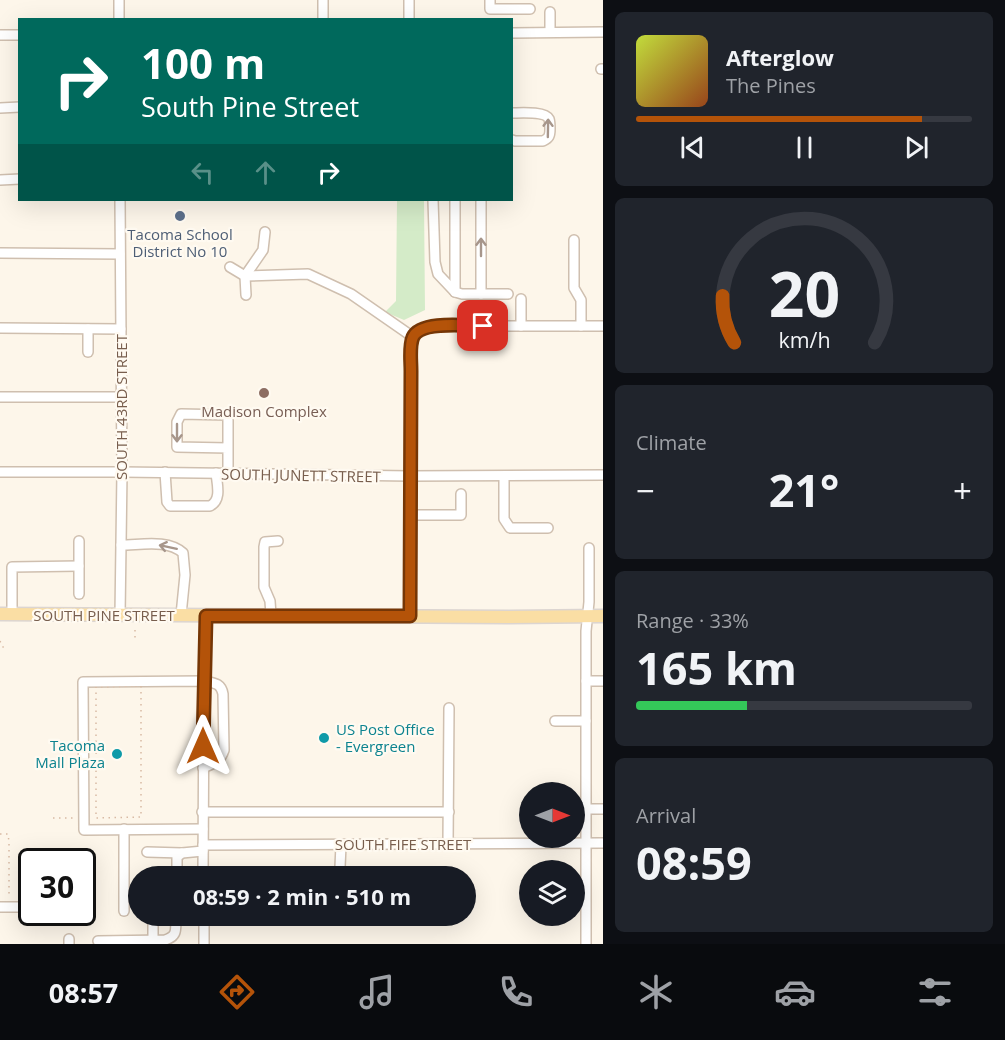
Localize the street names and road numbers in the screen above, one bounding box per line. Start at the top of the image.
street label: SOUTH 43RD STREET [111,333,131,480]
street label: SOUTH JUNETT STREET [221,464,382,486]
street label: SOUTH PINE STREET [33,605,175,625]
street label: SOUTH FIFE STREET [335,834,472,854]

